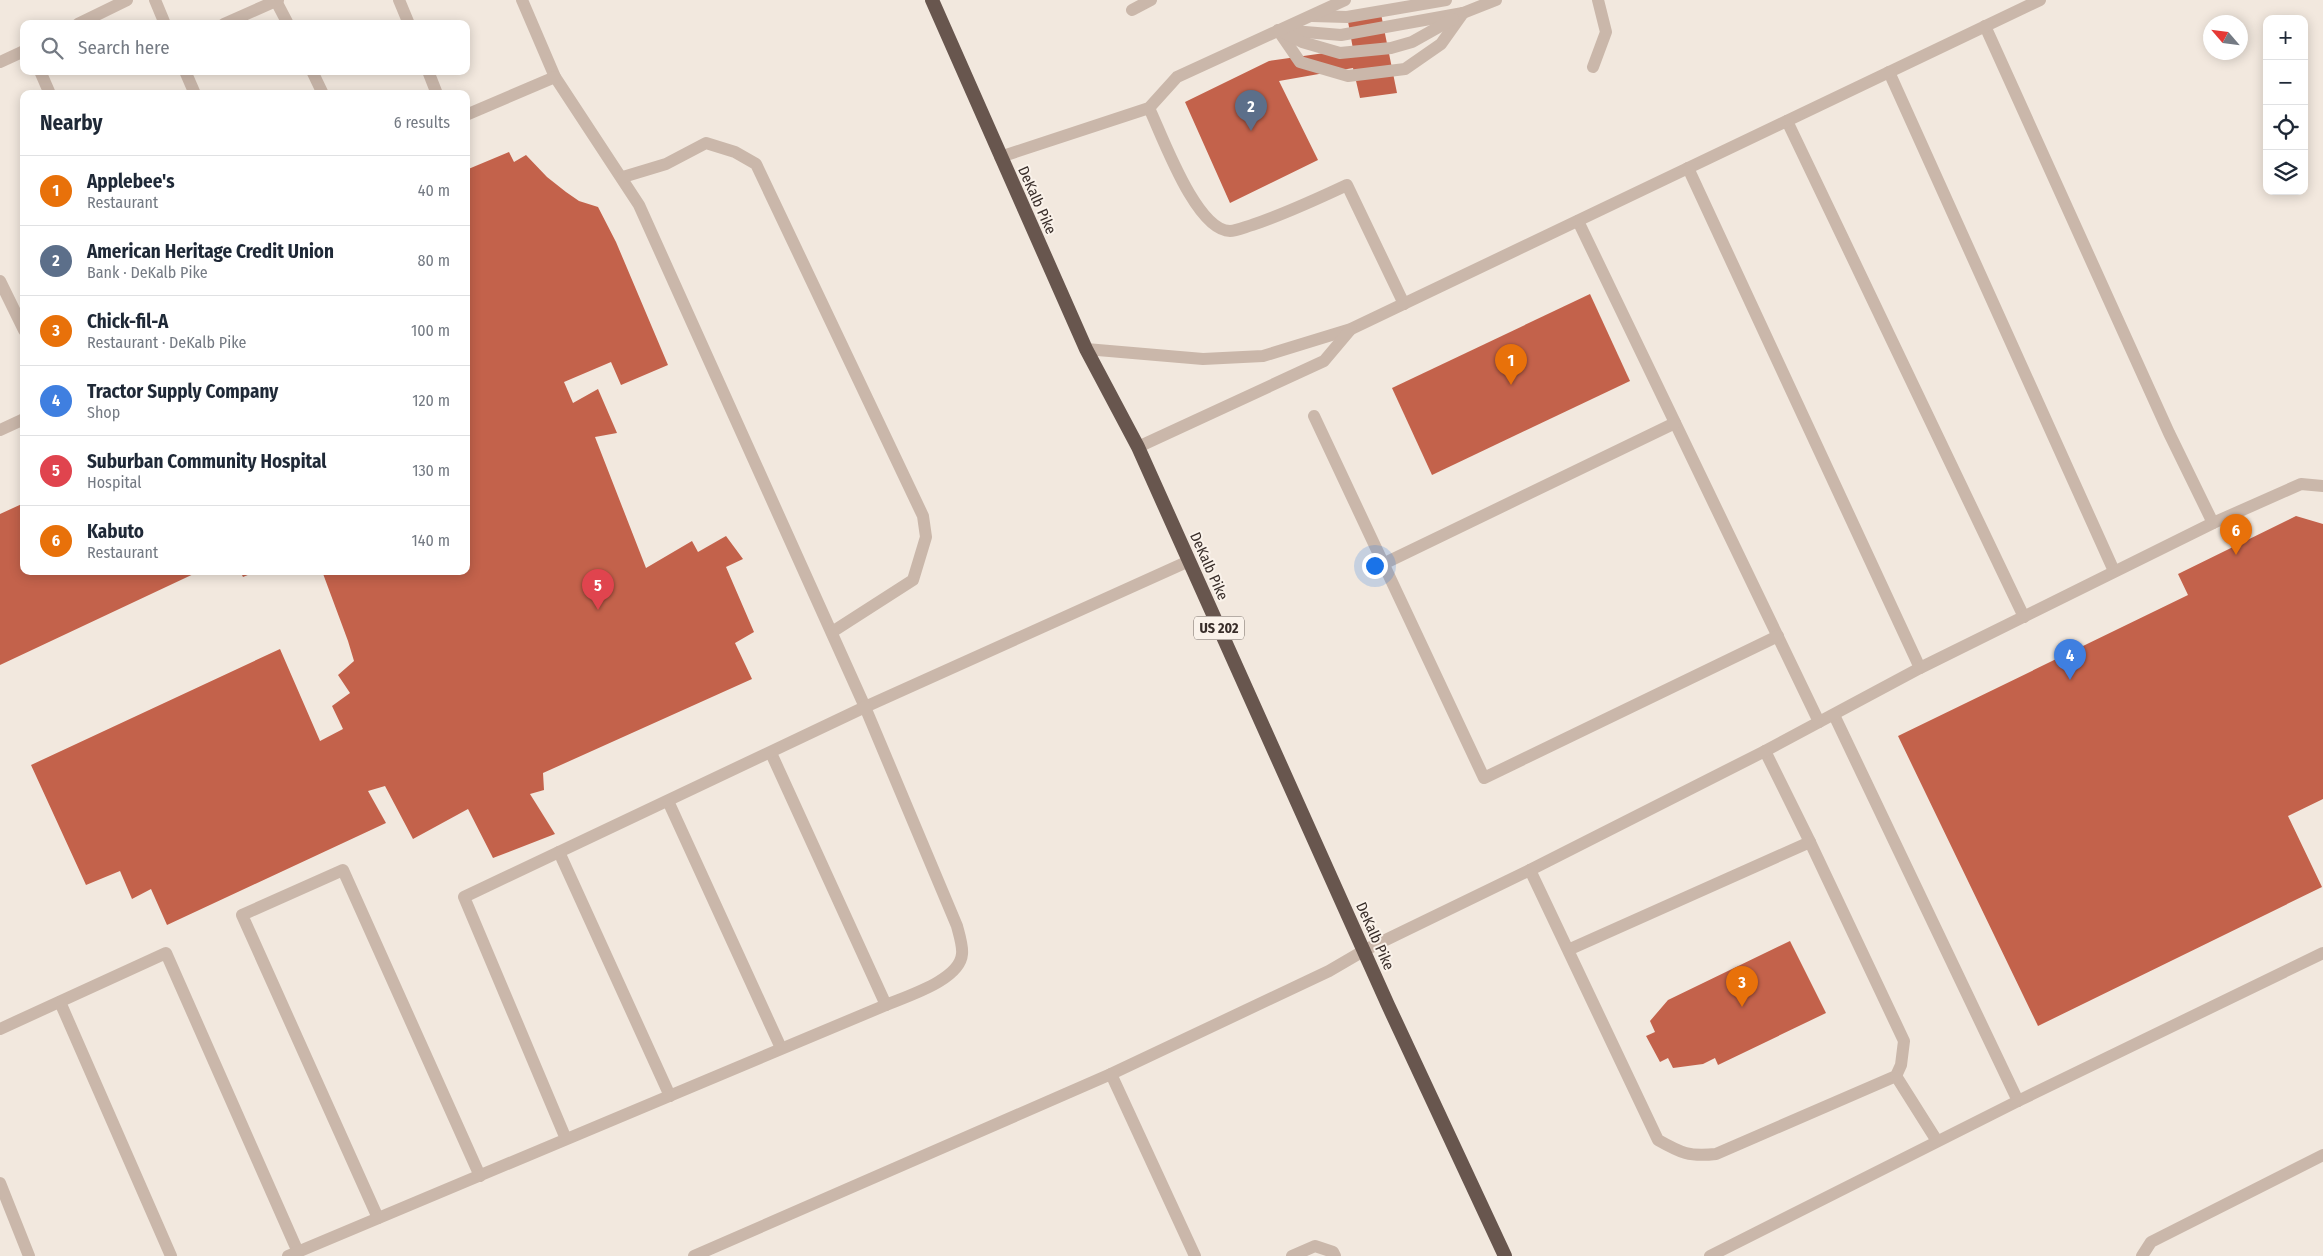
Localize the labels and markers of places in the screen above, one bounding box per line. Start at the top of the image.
pin: 2 [1235,90,1267,131]
pin: 1 [1495,344,1527,385]
pin: 6 [2220,514,2252,555]
pin: 5 [582,569,614,610]
pin: 4 [2054,639,2086,680]
pin: 3 [1726,966,1758,1007]

